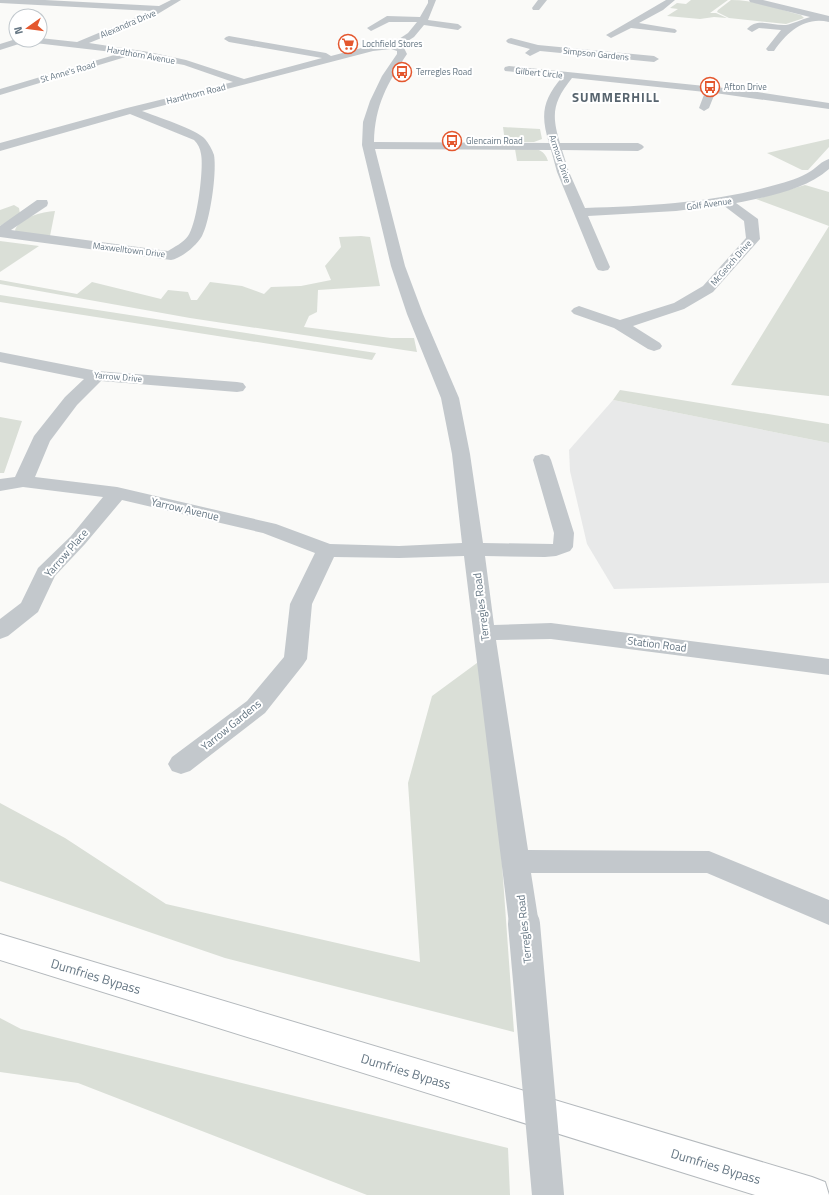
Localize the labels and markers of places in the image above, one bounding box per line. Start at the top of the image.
supermarket icon: Lochfield Stores [337,33,359,55]
place label: Lochfield Stores [362,37,423,50]
bus stop icon: Terregles Road [391,61,413,83]
place label: Terregles Road [416,65,472,78]
bus stop icon: Afton Drive [699,76,721,98]
place label: Afton Drive [724,80,767,93]
bus stop icon: Glencairn Road [441,130,463,152]
place label: Glencairn Road [466,134,523,147]

